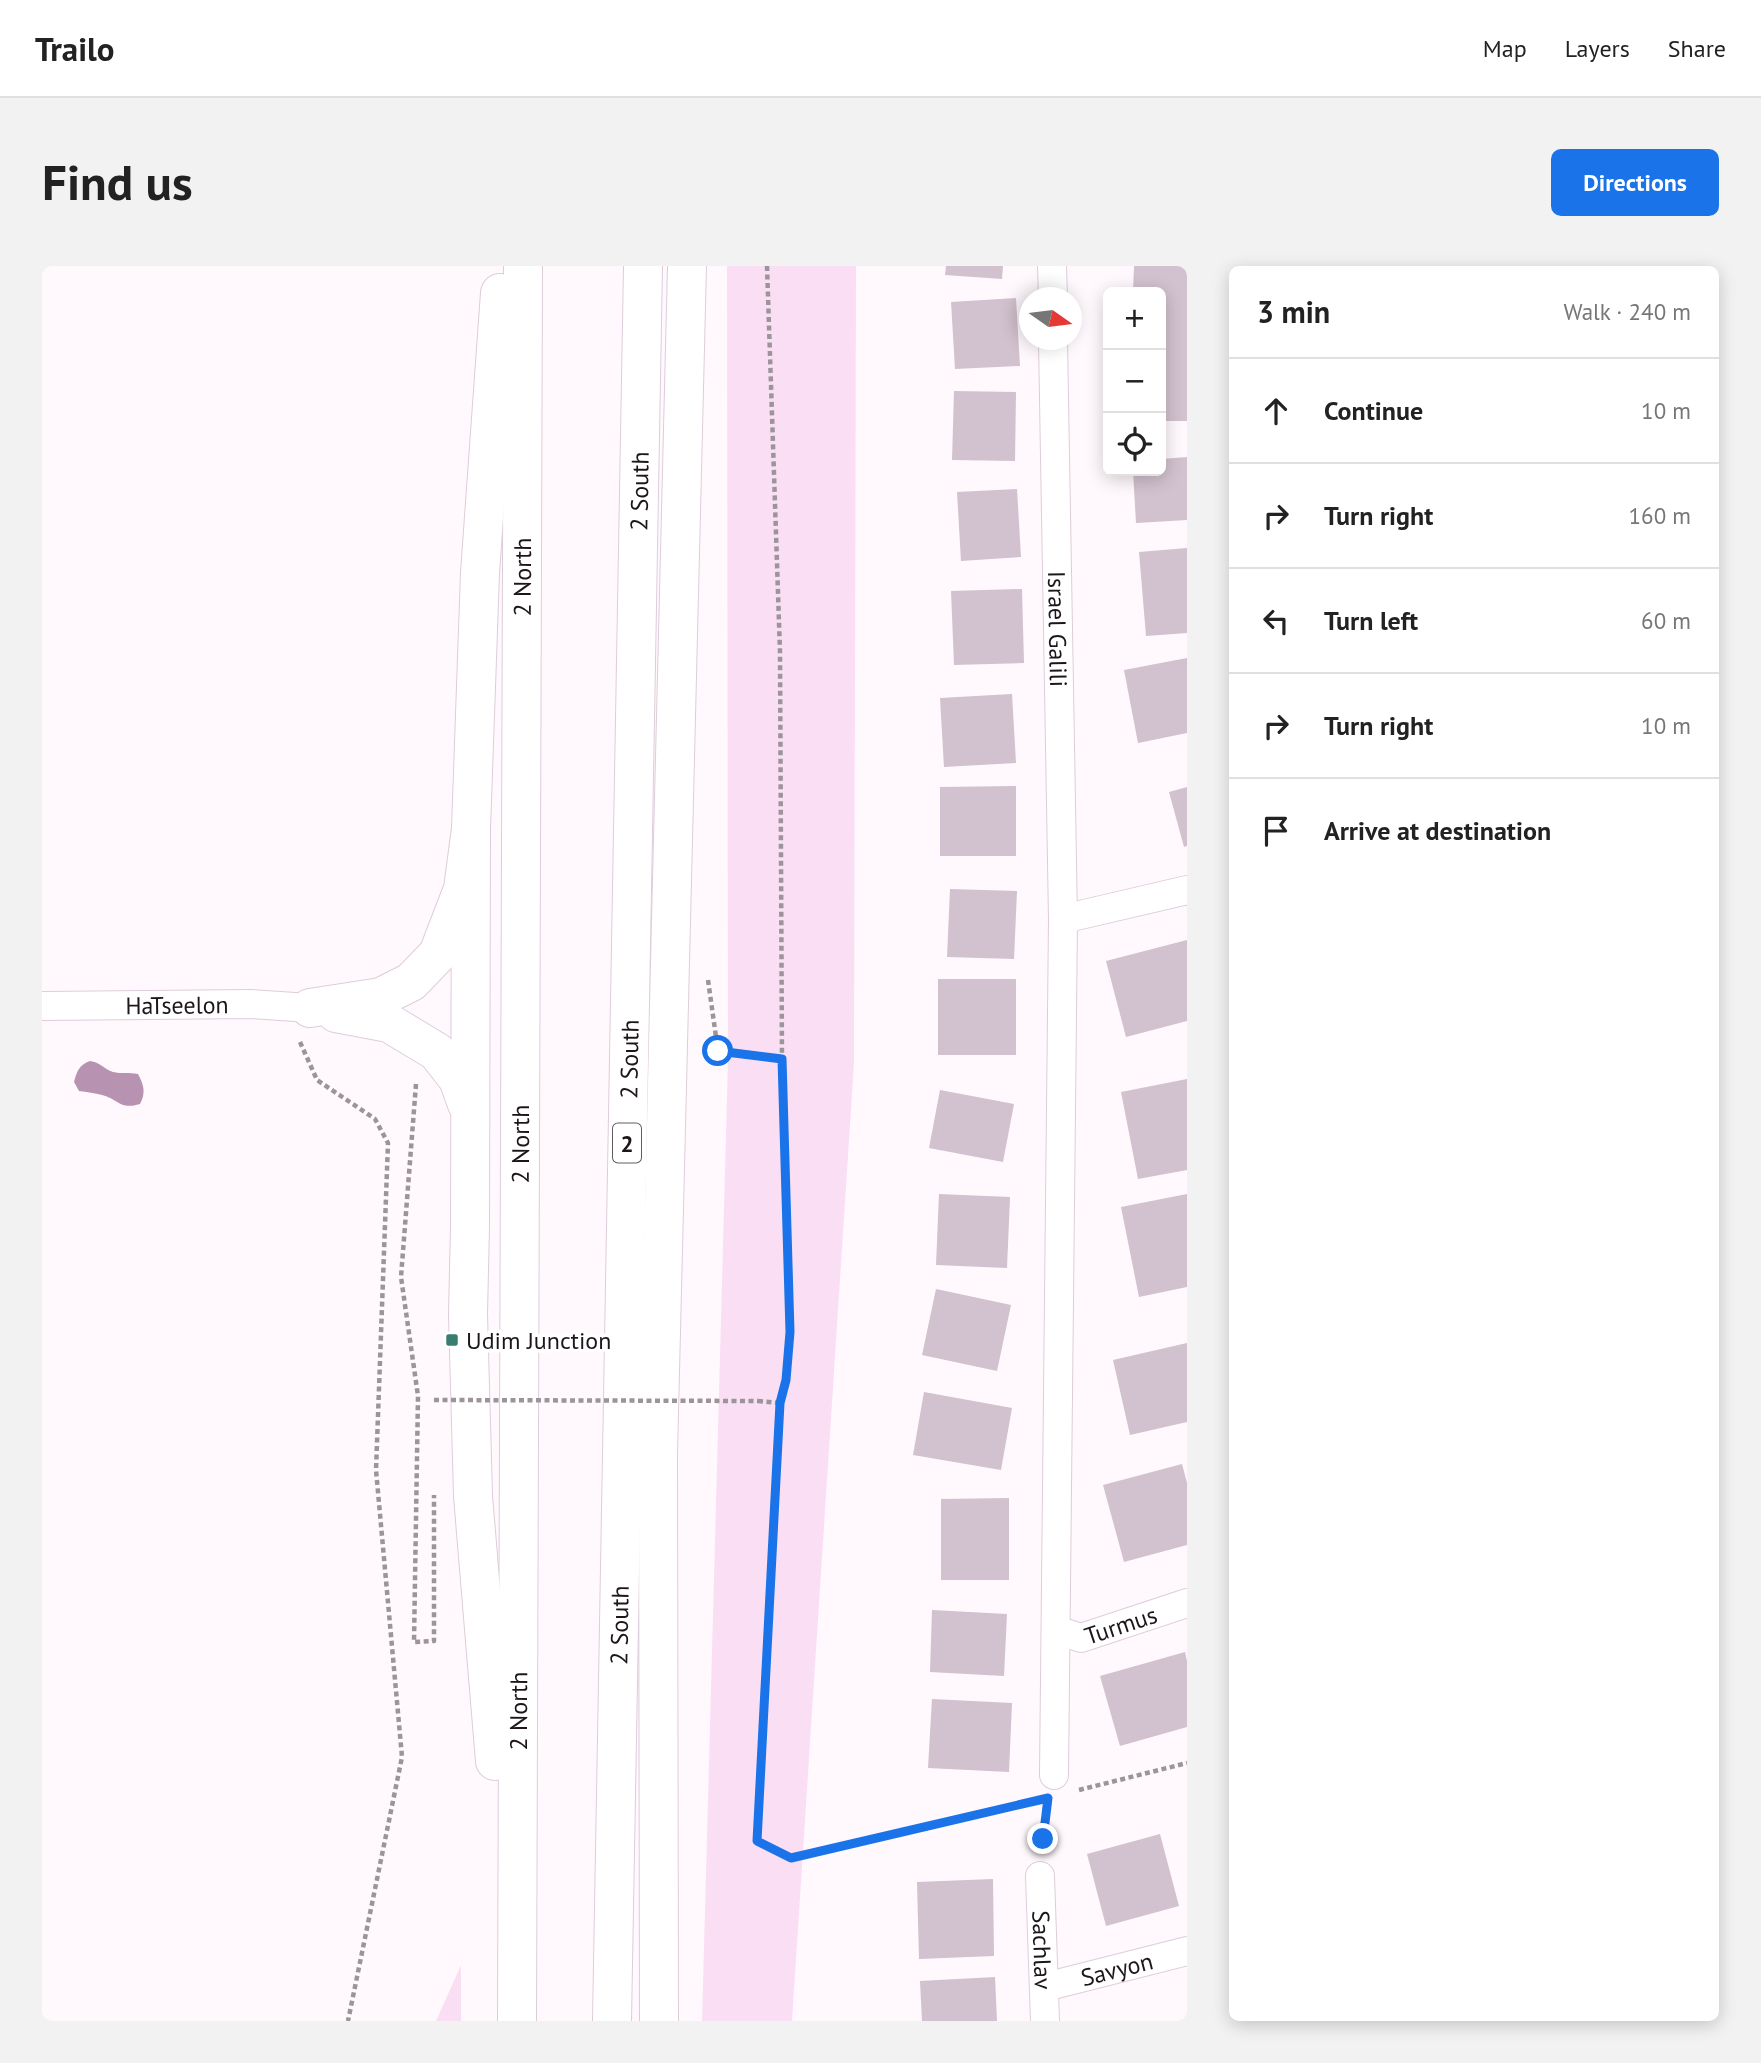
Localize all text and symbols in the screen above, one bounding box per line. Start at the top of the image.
text: Trailo [35,27,115,70]
text: Map [1483,33,1527,64]
text: Layers [1565,33,1630,64]
text: Share [1668,33,1726,64]
button: Directions [1551,149,1719,216]
text: Find us [42,150,193,214]
north arrow [1019,287,1082,350]
map controls [1103,287,1166,476]
button: + [1103,287,1166,350]
text: 3 min [1257,292,1330,331]
text: Walk · 240 m [1564,297,1691,326]
button: − [1103,350,1166,413]
icon: ahead [1257,392,1295,430]
text: Continue [1324,394,1423,427]
text: 10 m [1641,396,1691,425]
button: locate [1103,413,1166,476]
street label: 2 South [623,451,655,531]
icon: right [1257,497,1295,535]
text: Turn right [1324,499,1433,532]
text: 160 m [1629,501,1691,530]
street label: 2 North [506,538,538,616]
street label: Israel Galili [1041,571,1074,687]
icon: left [1257,602,1295,640]
text: Turn left [1324,604,1418,637]
text: 60 m [1641,606,1691,635]
icon: right [1257,707,1295,745]
text: Turn right [1324,709,1433,742]
text: 10 m [1641,711,1691,740]
icon: arrive [1257,812,1295,850]
text: Arrive at destination [1324,814,1551,847]
street label: HaTseelon [125,989,229,1021]
street label: 2 South [613,1019,645,1099]
route start [702,1035,733,1066]
street label: 2 North [504,1105,536,1183]
road number: 2 [613,1124,641,1163]
place label: Udim Junction [466,1325,611,1356]
marker: Udim Junction [444,1332,460,1348]
street label: 2 South [603,1585,635,1665]
street label: Turmus [1080,1599,1161,1651]
street label: 2 North [502,1672,534,1750]
route end [1027,1823,1058,1854]
street label: Sachlav [1026,1910,1059,1990]
street label: Savyon [1077,1945,1156,1993]

